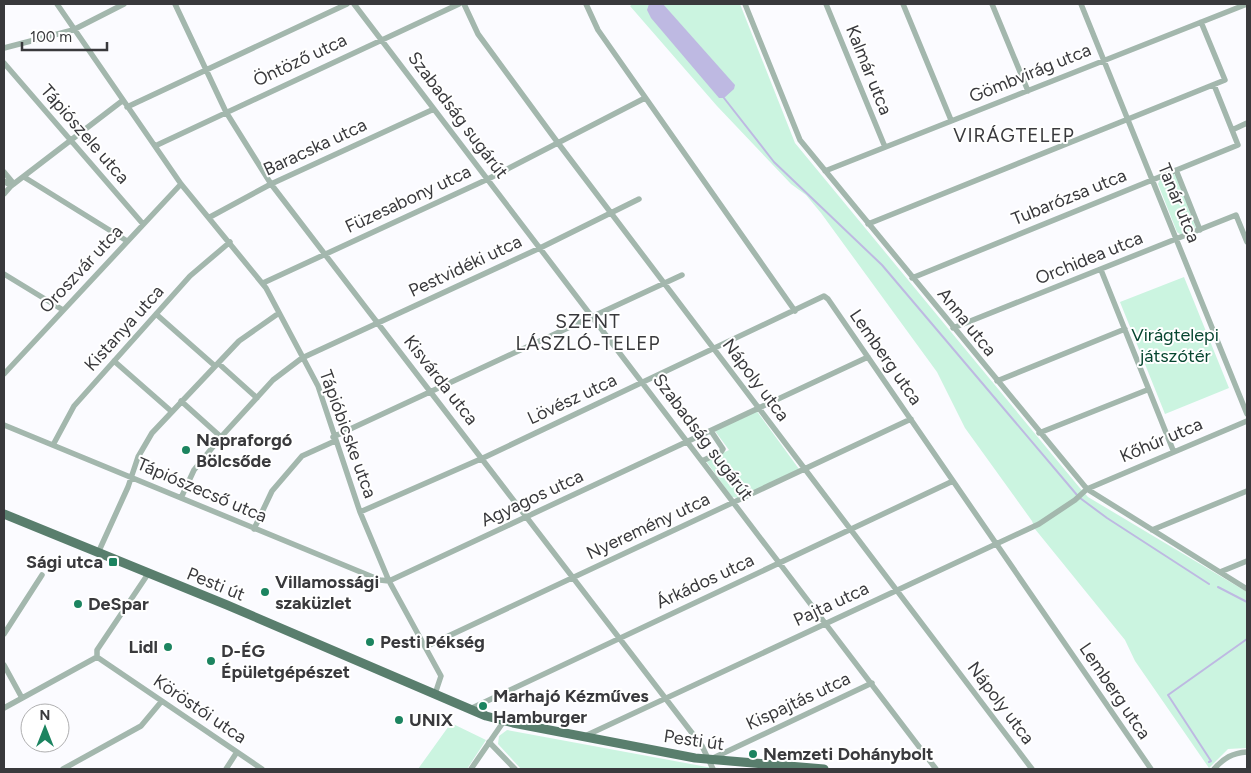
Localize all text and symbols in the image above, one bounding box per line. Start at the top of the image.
scale bar [22,20,108,52]
street label: Kalmár utca [841,22,897,118]
text: 100 m [30,28,72,46]
street label: Öntöző utca [250,29,350,91]
street label: Gömbvirág utca [966,39,1094,107]
street label: Szabadság sugárút [403,47,513,183]
street label: Tápiószele utca [36,80,134,188]
street label: Baracska utca [260,113,370,181]
district label: VIRÁGTELEP [953,124,1075,147]
street label: Füzesabony utca [342,160,474,238]
street label: Tanár utca [1153,160,1205,246]
street label: Tubarózsa utca [1008,164,1130,230]
street label: Oroszvár utca [35,220,127,318]
street label: Orchidea utca [1032,226,1146,290]
street label: Pestvidéki utca [405,230,525,302]
street label: Kistanya utca [80,281,168,375]
street label: Anna utca [933,283,1001,361]
street label: Lemberg utca [845,305,927,409]
district label: SZENT LÁSZLÓ-TELEP [515,310,661,355]
park label: Virágtelepi játszótér [1131,324,1219,367]
street label: Kisvárda utca [399,331,483,429]
street label: Nápoly utca [718,334,794,426]
street label: Tápióbicske utca [315,367,381,501]
street label: Lövész utca [524,369,620,429]
street label: Szabadság sugárút [648,369,758,505]
street label: Kőhúr utca [1116,413,1206,467]
place label: Napraforgó Bölcsőde [196,429,292,472]
marker: Napraforgó Bölcsőde [180,444,192,456]
street label: Tápiószecső utca [134,453,270,527]
street label: Agyagos utca [477,465,587,531]
street label: Nyeremény utca [583,488,713,564]
street label: Árkádos utca [653,549,757,613]
place label: Sági utca [26,551,103,573]
marker: Sági utca [107,556,119,568]
street label: Pesti út [184,562,248,606]
place label: Villamossági szaküzlet [275,571,379,614]
street label: Pajta utca [790,577,872,631]
marker: Villamossági szaküzlet [259,586,271,598]
place label: DeSpar [88,593,149,615]
marker: DeSpar [72,598,84,610]
place label: Pesti Pékség [380,631,485,653]
place label: Lidl [128,636,158,658]
marker: Pesti Pékség [364,636,376,648]
street label: Lemberg utca [1075,639,1155,743]
place label: D-ÉG Épületgépészet [221,640,350,683]
marker: Lidl [162,641,174,653]
marker: D-ÉG Épületgépészet [205,655,217,667]
street label: Nápoly utca [963,657,1039,749]
street label: Kispajtás utca [742,667,854,735]
street label: Köröstói utca [149,670,251,748]
place label: Marhajó Kézműves Hamburger [493,685,649,728]
marker: Marhajó Kézműves Hamburger [477,700,489,712]
north arrow [20,703,70,753]
text: N [40,707,50,724]
place label: UNIX [409,709,454,731]
marker: UNIX [393,714,405,726]
street label: Pesti út [662,725,726,755]
place label: Nemzeti Dohánybolt [763,743,933,765]
marker: Nemzeti Dohánybolt [747,748,759,760]

